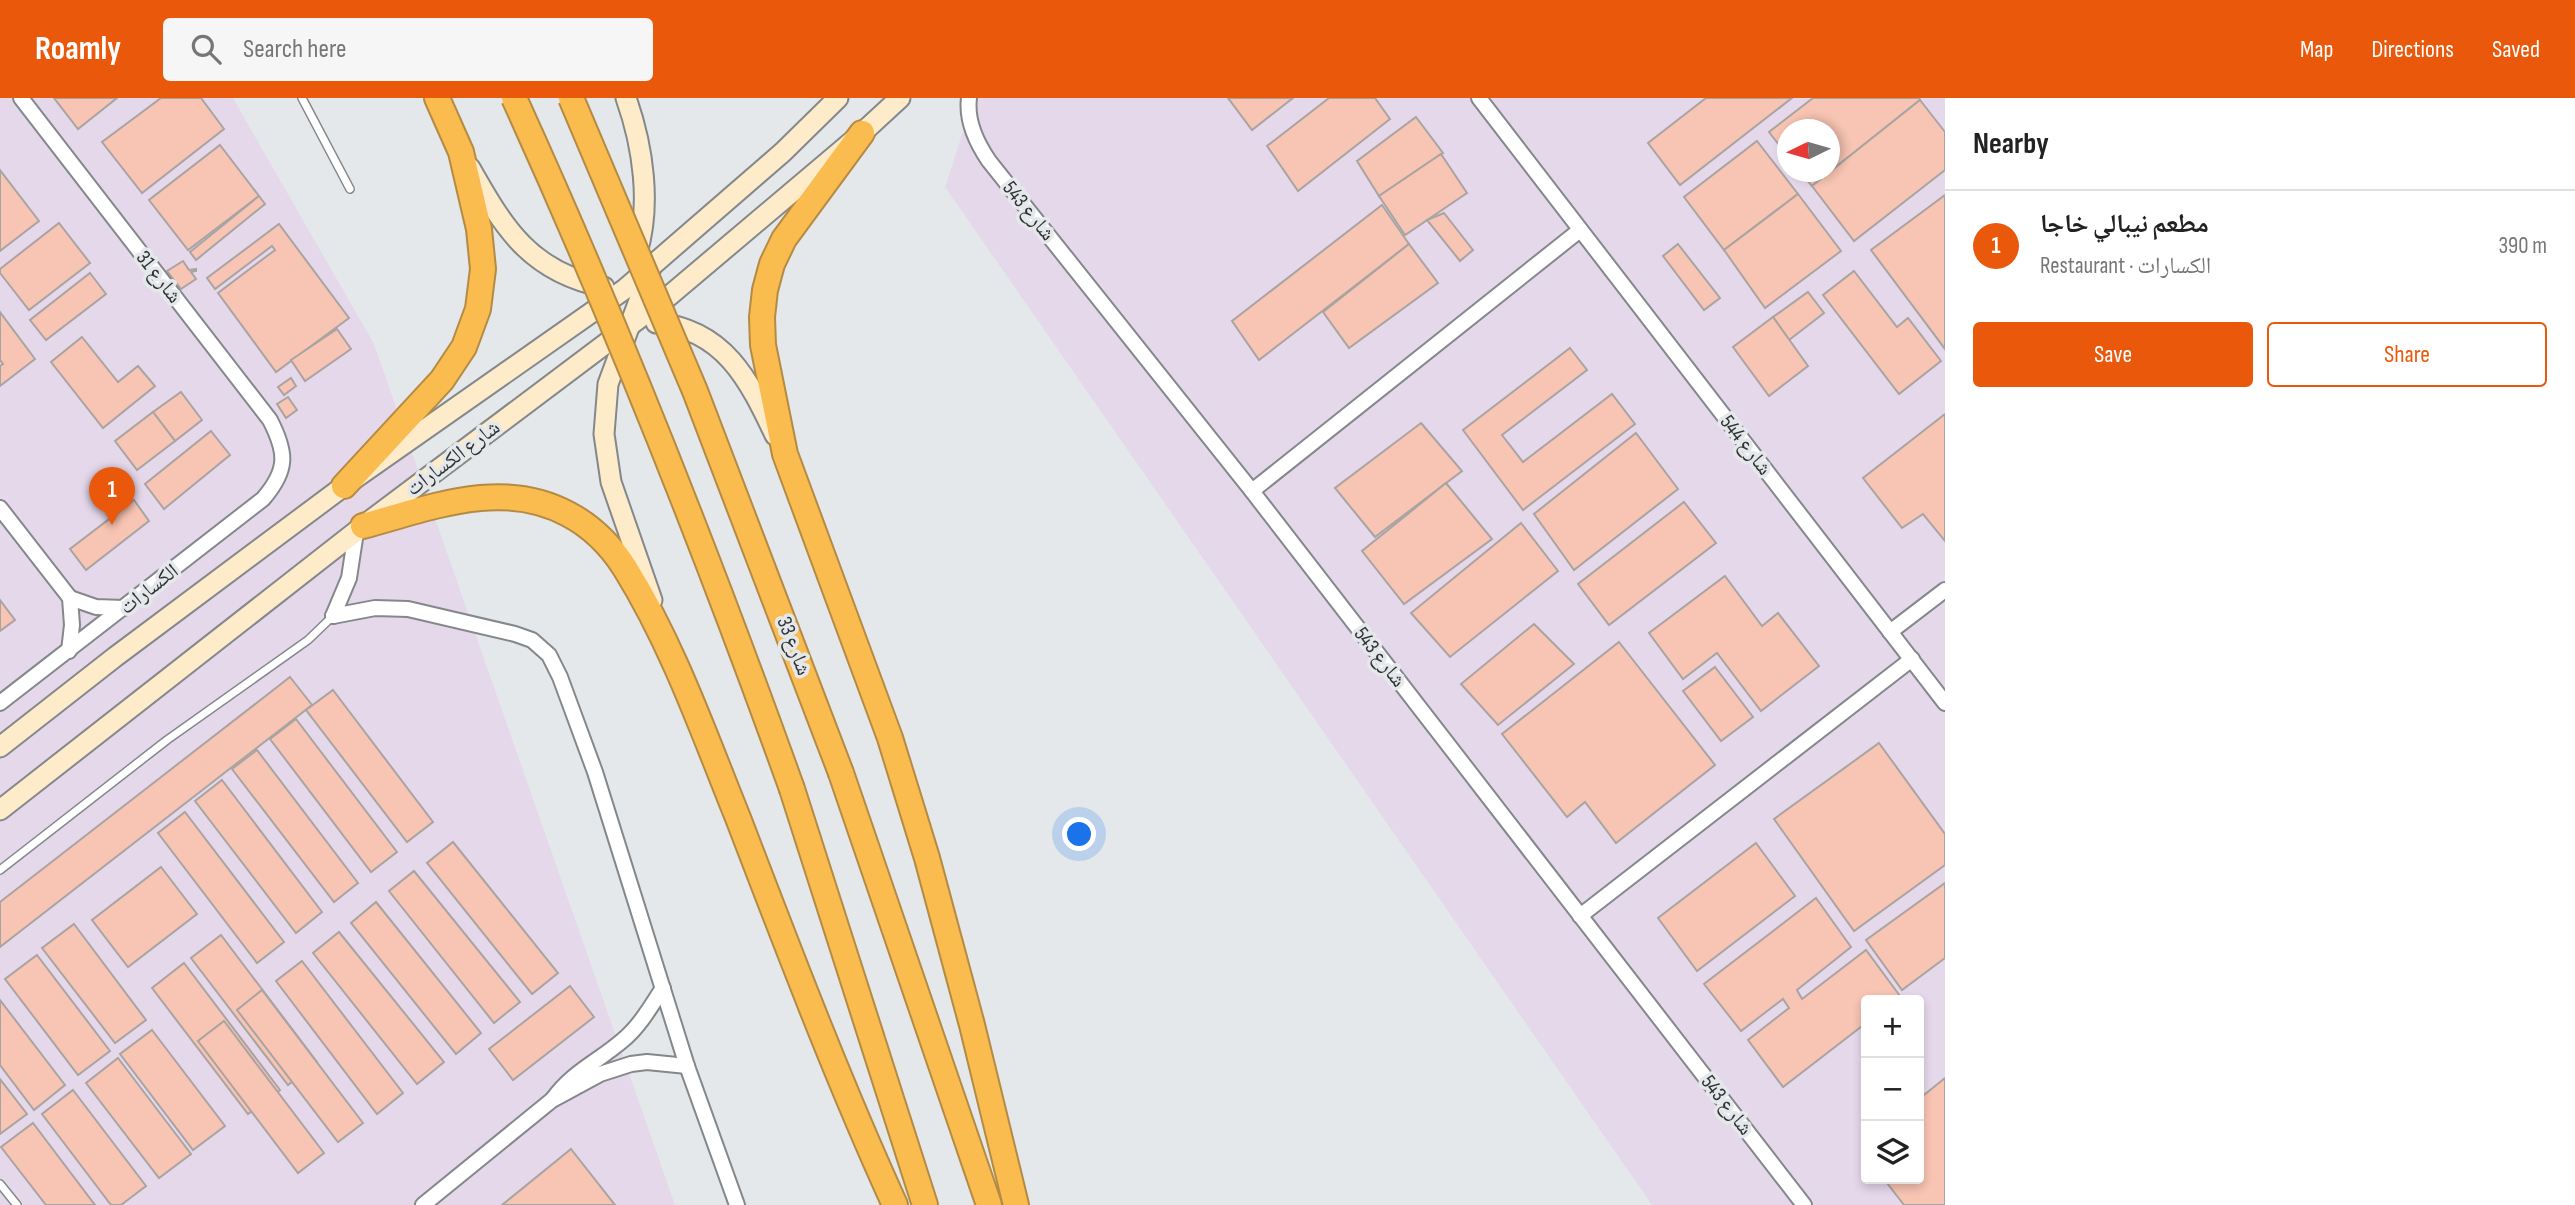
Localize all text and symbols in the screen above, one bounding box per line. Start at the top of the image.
search box [163,18,653,81]
text: Roamly [35,29,121,69]
icon: search [187,30,225,68]
text: Search here [243,34,346,65]
text: Map [2300,35,2333,64]
text: Directions [2371,35,2454,64]
text: Saved [2492,35,2540,64]
north arrow [1777,119,1840,182]
text: Nearby [1973,126,2049,162]
street label: شارع 543 [997,176,1061,246]
text: مطعم نيبالي خاجا [2040,209,2209,240]
text: 1 [1991,232,2001,260]
text: 390 m [2498,232,2547,260]
street label: شارع 31 [131,246,187,308]
text: Restaurant · الكسارات [2040,252,2211,280]
button: Save [1973,322,2253,387]
button: Share [2267,322,2547,387]
street label: شارع 544 [1715,410,1777,480]
street label: شارع الكسارات [401,415,505,501]
pin: 1 [89,467,135,525]
street label: الكسارات [115,558,183,620]
street label: شارع 33 [771,613,817,679]
street label: شارع 543 [1349,622,1411,692]
your location [1062,817,1096,851]
map controls [1861,995,1924,1184]
button: + [1861,995,1924,1058]
button: − [1861,1058,1924,1121]
street label: شارع 543 [1696,1070,1758,1140]
button: layers [1861,1121,1924,1184]

